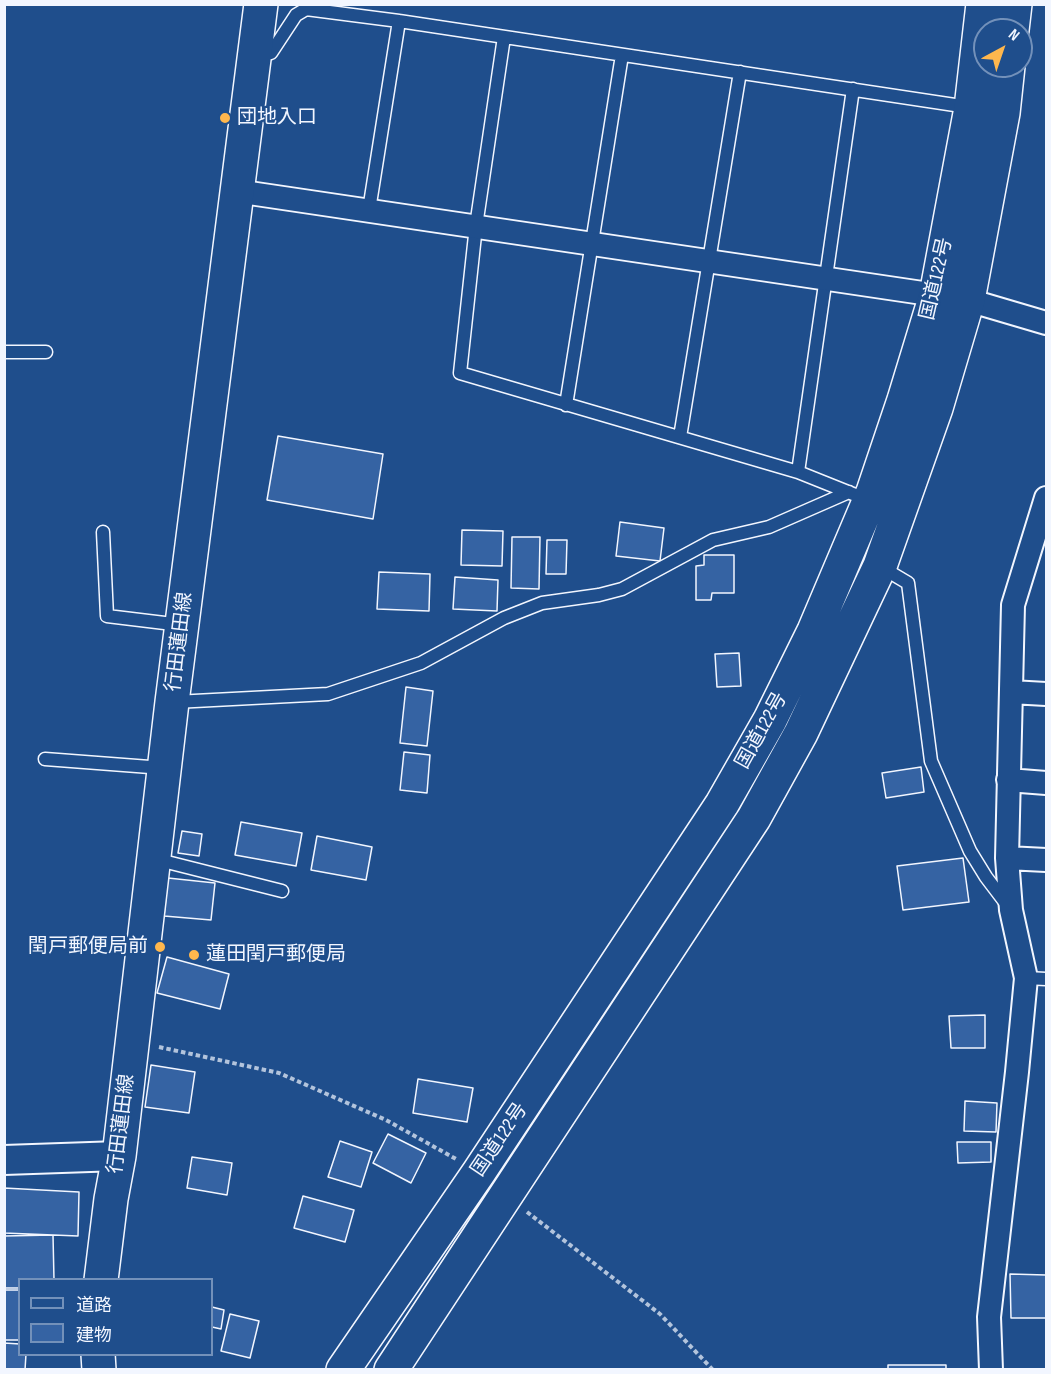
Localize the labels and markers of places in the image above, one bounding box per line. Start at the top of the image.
place label: 団地入口 [237,106,317,130]
marker: 団地入口 [218,111,232,125]
place label: 閏戸郵便局前 [28,935,148,959]
marker: 閏戸郵便局前 [153,940,167,954]
place label: 蓮田閏戸郵便局 [206,943,346,967]
marker: 蓮田閏戸郵便局 [187,948,201,962]

